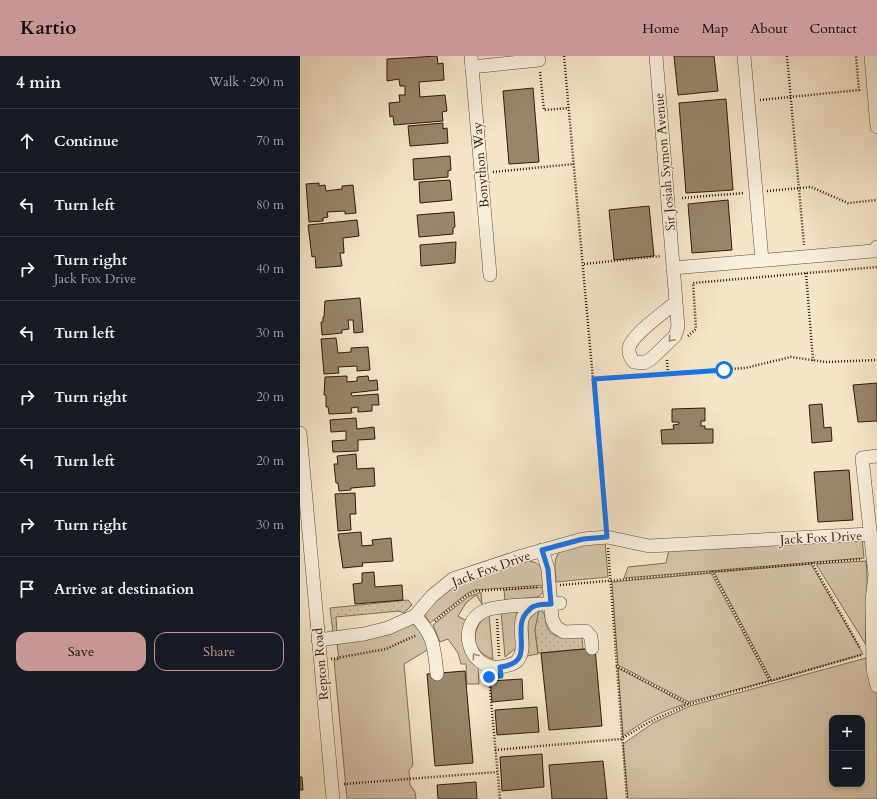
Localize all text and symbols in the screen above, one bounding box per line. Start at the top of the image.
text: Kartio [20,15,76,41]
text: Home [642,19,680,38]
text: Map [702,19,728,38]
text: About [750,19,787,38]
text: Contact [809,19,857,38]
text: 4 min [16,71,61,94]
text: Walk · 290 m [209,73,284,91]
street label: Sir Josiah Symon Avenue [650,92,680,232]
street label: Bonython Way [468,121,494,209]
icon: ahead [16,130,38,152]
text: Continue [54,131,119,151]
text: 70 m [256,132,284,150]
icon: left [16,194,38,216]
text: Turn left [54,195,115,215]
text: 80 m [256,196,284,214]
text: Turn right [54,250,127,270]
icon: right [16,258,38,280]
text: 40 m [256,260,284,278]
text: Jack Fox Drive [54,270,136,288]
icon: left [16,322,38,344]
text: Turn left [54,323,115,343]
text: 30 m [256,324,284,342]
one-way arrow [669,334,676,342]
route start [715,361,733,379]
icon: right [16,386,38,408]
text: Turn right [54,387,127,407]
text: 20 m [256,388,284,406]
icon: left [16,450,38,472]
text: Turn left [54,451,115,471]
text: 20 m [256,452,284,470]
icon: right [16,514,38,536]
text: Turn right [54,515,127,535]
text: 30 m [256,516,284,534]
street label: Jack Fox Drive [778,527,863,549]
street label: Jack Fox Drive [448,546,533,592]
icon: arrive [16,578,38,600]
text: Arrive at destination [54,579,194,599]
street label: Repton Road [309,627,333,701]
button: Save [16,632,146,671]
button: Share [154,632,284,671]
one-way arrow [473,653,480,660]
route end [480,668,498,686]
map controls [829,715,865,787]
button: + [829,715,865,751]
button: − [829,751,865,787]

